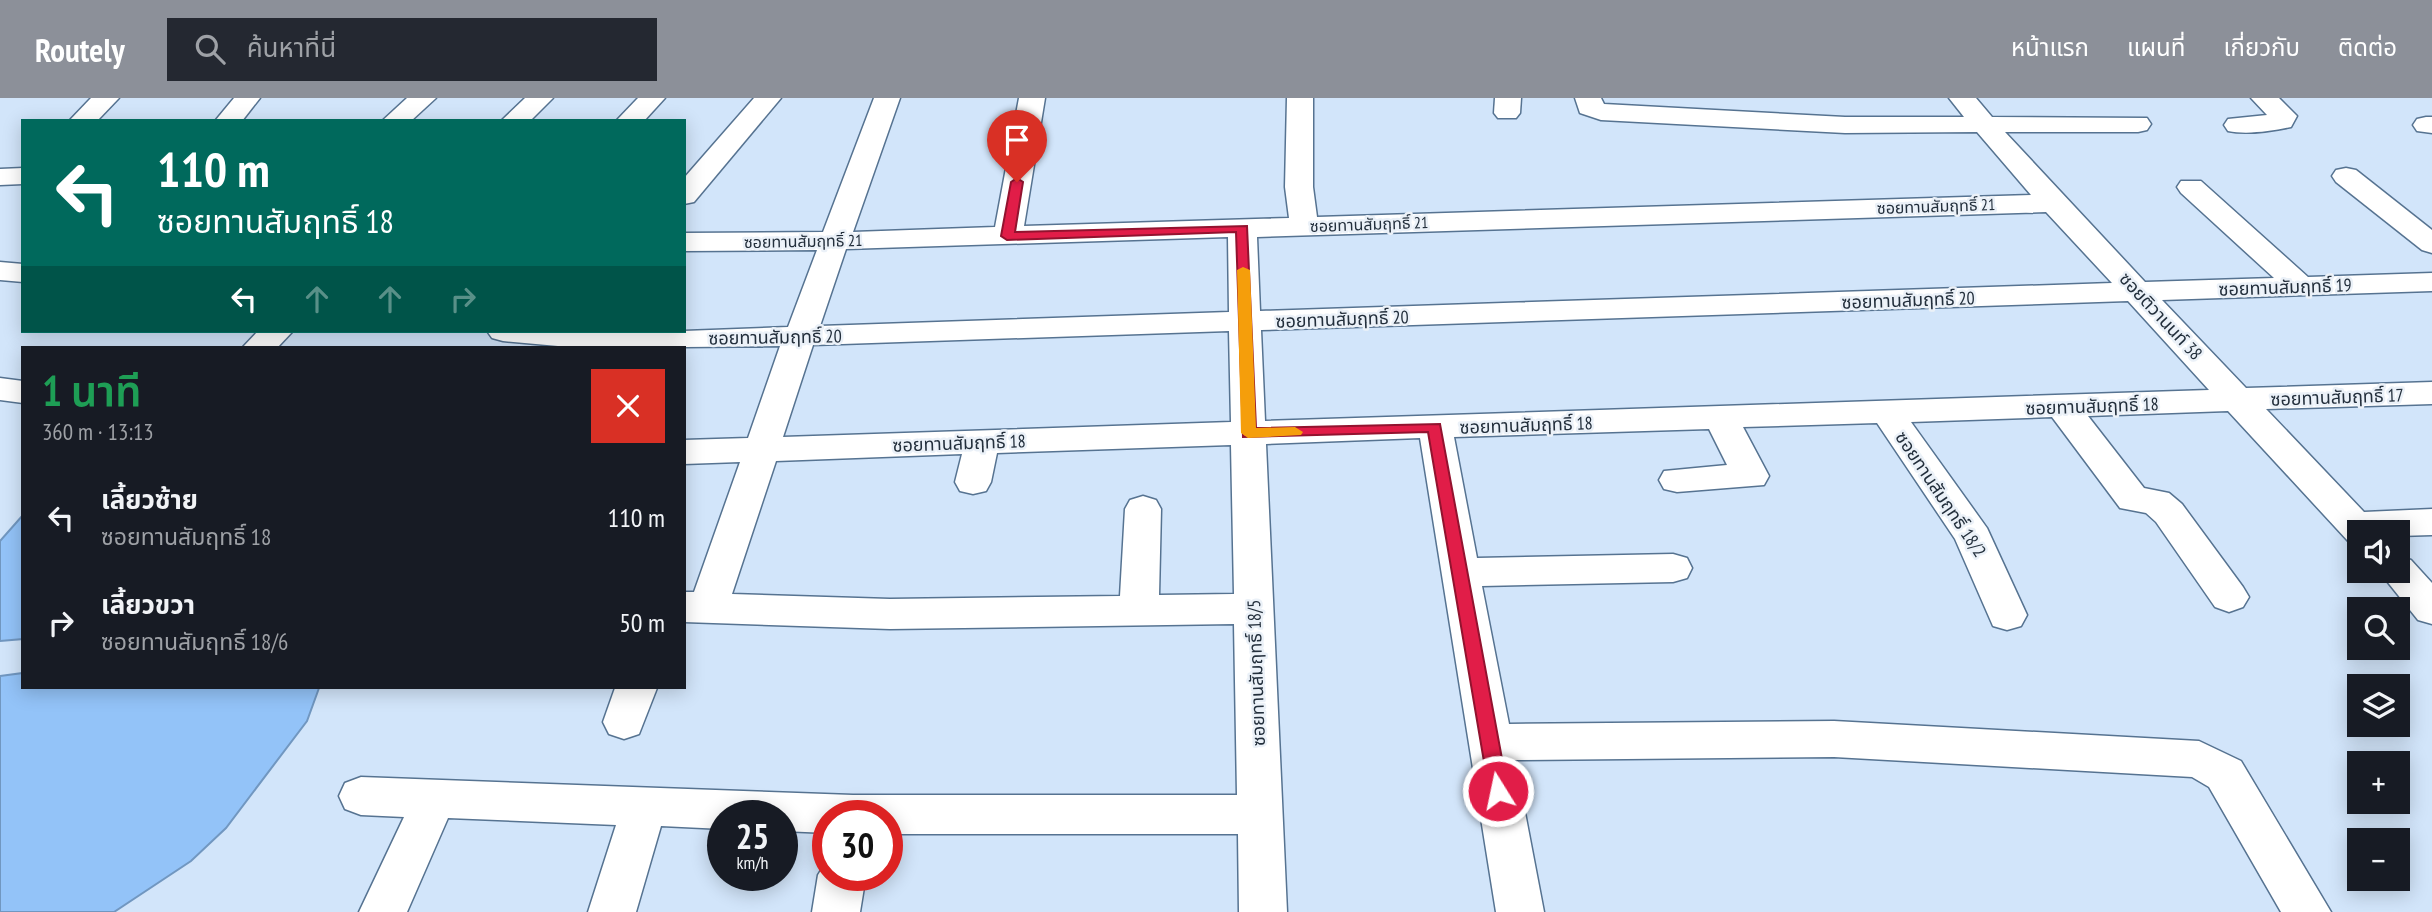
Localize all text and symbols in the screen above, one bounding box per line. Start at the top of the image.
search box [167,18,657,81]
text: Routely [35,28,125,71]
icon: search [191,30,229,68]
text: ค้นหาที่นี่ [247,31,336,64]
text: หน้าแรก [2011,32,2089,63]
text: แผนที่ [2127,32,2185,63]
text: เกี่ยวกับ [2223,32,2300,63]
text: ติดต่อ [2338,32,2397,63]
pin [987,110,1047,182]
icon: arrive [998,121,1036,159]
text: 110 m [157,137,270,201]
icon: left [42,147,133,238]
street label: ซอยทานสัมฤทธิ์ 21 [1876,194,1996,218]
text: ซอยทานสัมฤทธิ์ 18 [157,200,394,242]
street label: ซอยทานสัมฤทธิ์ 21 [1309,212,1429,236]
street label: ซอยทานสัมฤทธิ์ 21 [744,230,862,252]
street label: ซอยติวานนท์ 38 [2114,267,2208,365]
street label: ซอยทานสัมฤทธิ์ 19 [2218,273,2352,301]
icon: left [225,280,263,318]
icon: ahead [298,280,336,318]
icon: ahead [371,280,409,318]
icon: right [444,280,482,318]
street label: ซอยทานสัมฤทธิ์ 20 [1841,286,1975,314]
street label: ซอยทานสัมฤทธิ์ 20 [1275,305,1409,333]
street label: ซอยทานสัมฤทธิ์ 20 [708,324,842,350]
text: 1 นาที [42,363,142,418]
button: close [591,369,665,443]
street label: ซอยทานสัมฤทธิ์ 17 [2270,383,2404,411]
street label: ซอยทานสัมฤทธิ์ 18 [2025,392,2159,420]
street label: ซอยทานสัมฤทธิ์ 18 [1459,411,1593,439]
text: 360 m · 13:13 [42,417,154,446]
street label: ซอยทานสัมฤทธิ์ 18/2 [1890,427,1992,561]
street label: ซอยทานสัมฤทธิ์ 18 [892,429,1026,457]
text: เลี้ยวซ้าย [101,483,198,516]
icon: left [42,499,80,537]
text: 110 m [607,501,665,534]
map controls [2347,520,2410,891]
button: sound [2347,520,2410,583]
text: ซอยทานสัมฤทธิ์ 18 [101,522,271,551]
text: เลี้ยวขวา [101,588,195,621]
button: search [2347,597,2410,660]
street label: ซอยทานสัมฤทธิ์ 18/5 [1242,599,1270,747]
icon: right [42,604,80,642]
text: 50 m [619,606,665,639]
text: ซอยทานสัมฤทธิ์ 18/6 [101,627,288,656]
button: layers [2347,674,2410,737]
button: + [2347,751,2410,814]
position arrow [1461,754,1535,828]
speed limit sign: 30 [812,800,903,891]
text: 25 [736,813,769,859]
button: − [2347,828,2410,891]
text: km/h [737,851,768,874]

